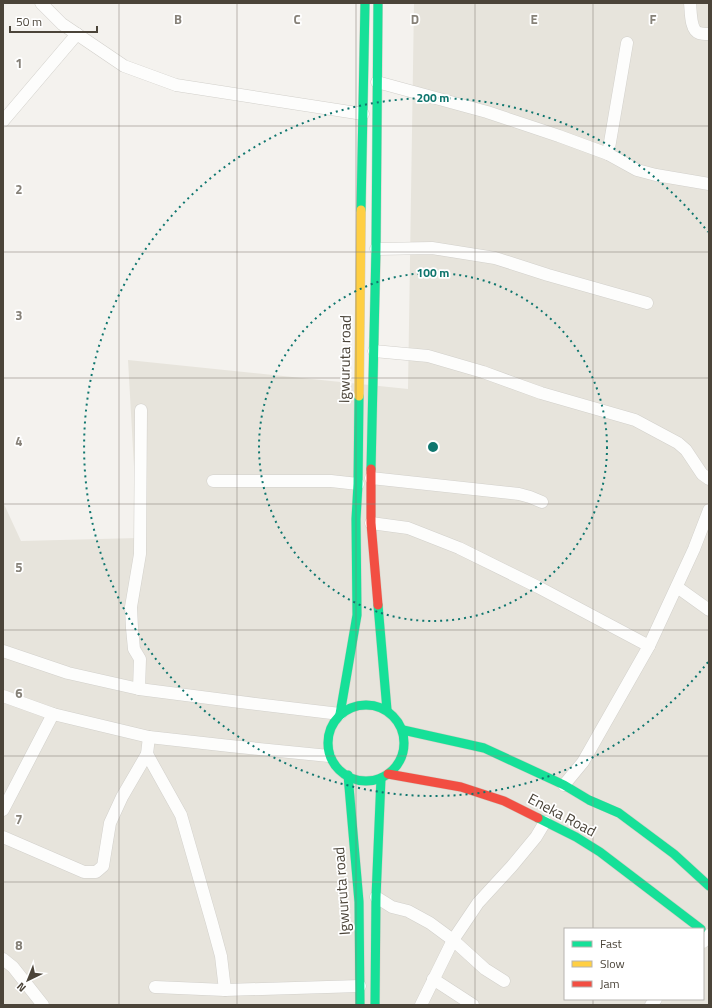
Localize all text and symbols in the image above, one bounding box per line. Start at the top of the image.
scale bar [10,8,97,34]
text: B [174,9,182,29]
text: C [293,9,301,29]
text: D [411,9,419,29]
text: E [530,9,538,29]
text: F [650,9,657,29]
text: 50 m [16,12,42,31]
text: 1 [15,53,23,73]
text: 200 m [417,88,449,107]
text: 2 [15,179,23,199]
text: 100 m [417,263,449,282]
text: 3 [15,305,23,325]
street label: Igwuruta road [332,315,357,403]
text: 4 [15,431,23,451]
centre of rings [426,440,440,454]
text: 5 [15,557,23,577]
text: 6 [15,683,23,703]
street label: Eneka Road [524,787,600,842]
text: 7 [15,809,23,829]
street label: Igwuruta road [327,846,356,936]
legend [564,928,704,1000]
text: Fast [600,934,623,953]
text: 8 [15,935,23,955]
text: Slow [600,954,625,973]
north arrow [8,960,48,1000]
text: Jam [600,974,620,993]
text: N [13,979,29,996]

